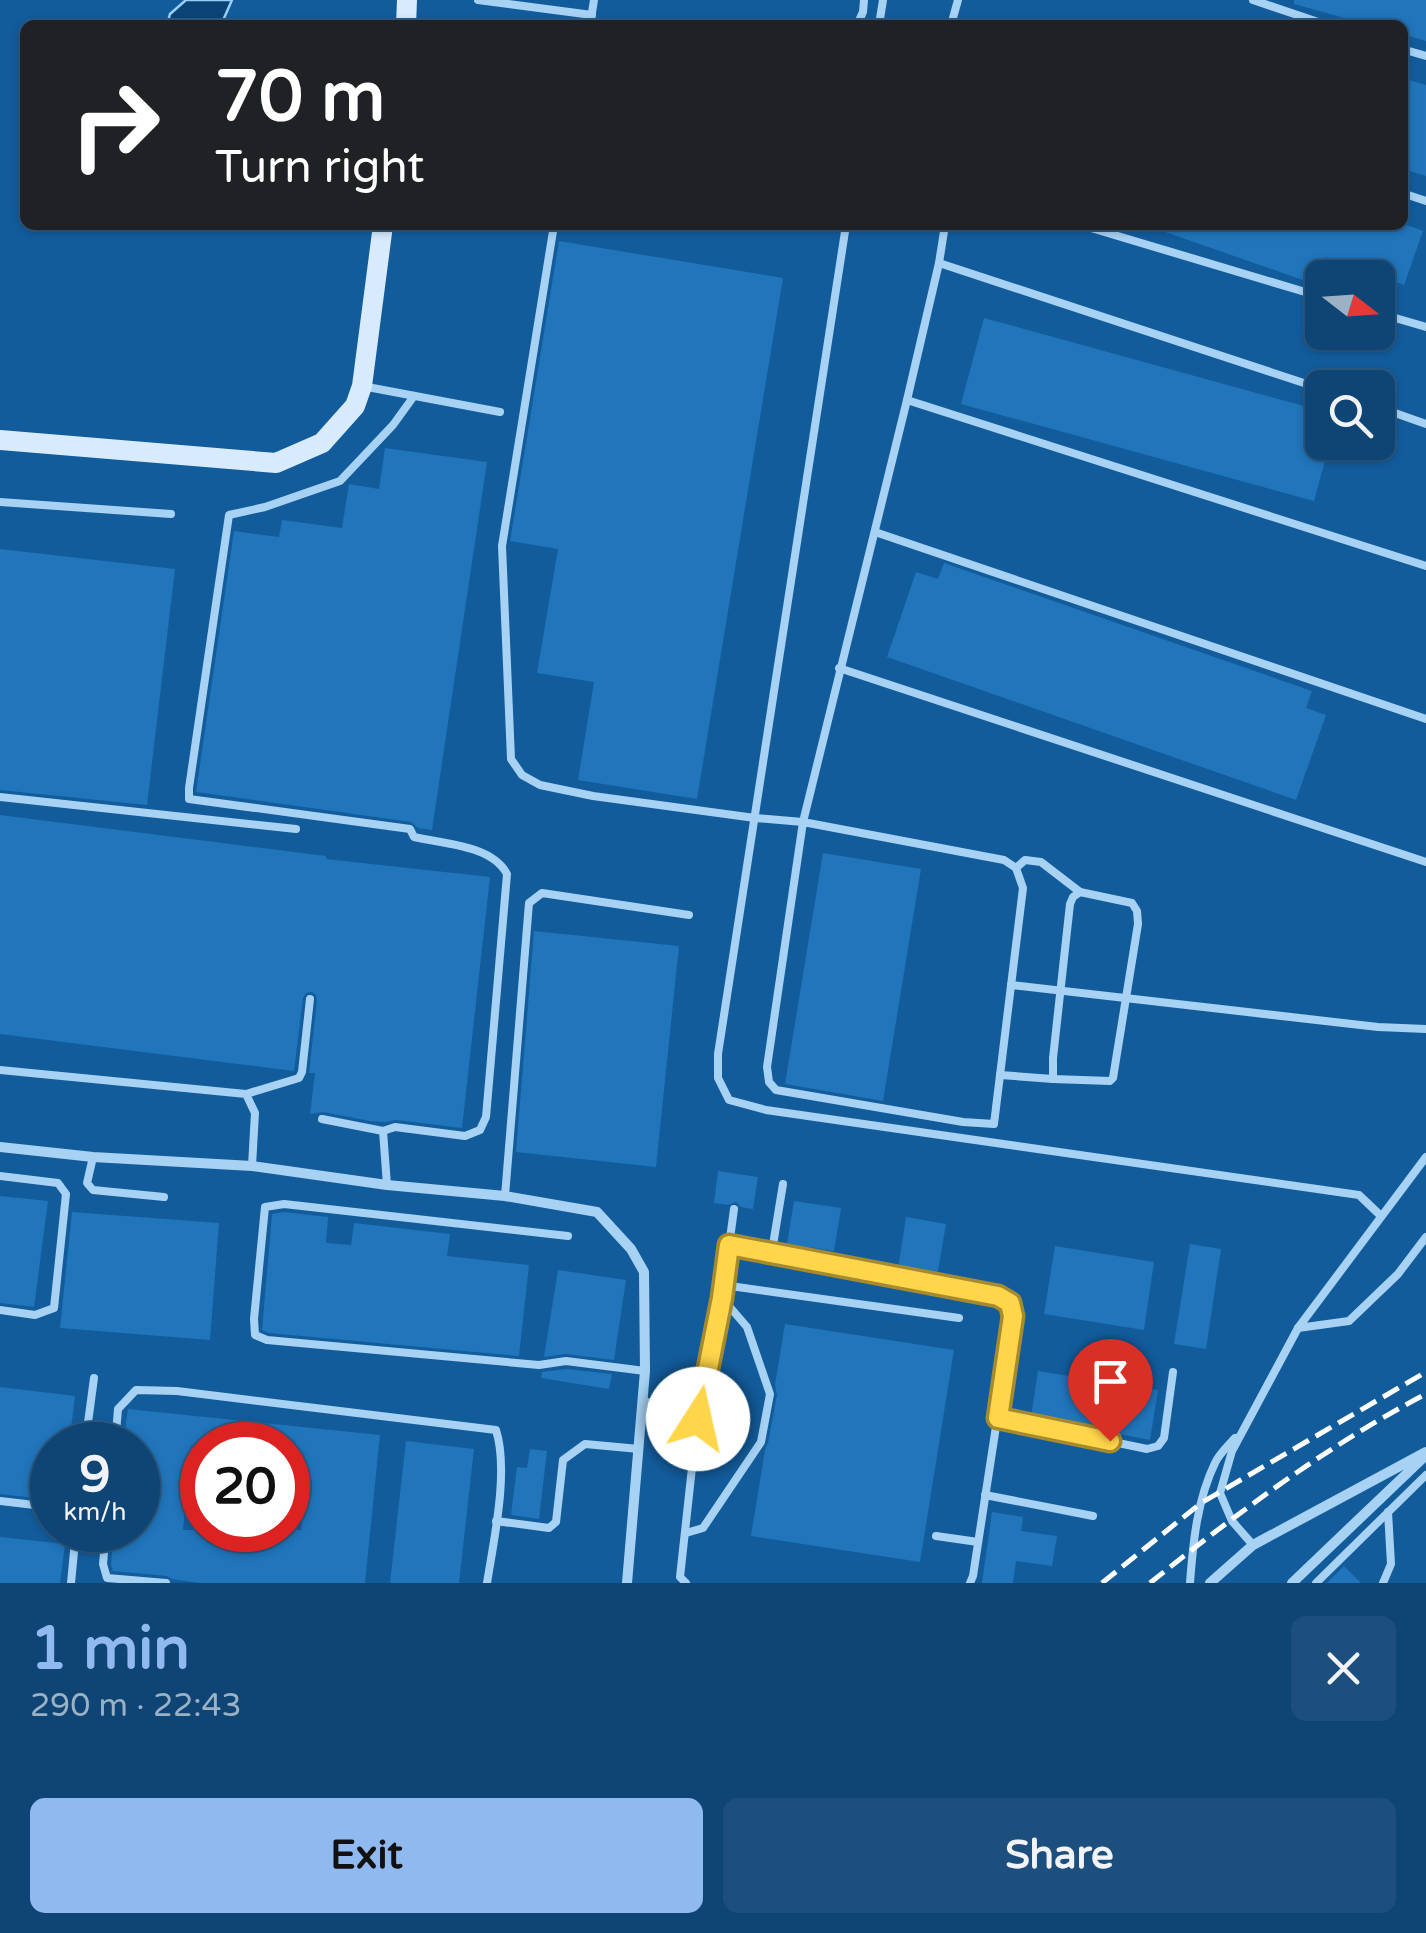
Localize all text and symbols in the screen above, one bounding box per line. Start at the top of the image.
text: 70 m [215,56,385,140]
icon: right [50,60,180,190]
text: Turn right [215,141,424,195]
north arrow [1305,260,1395,350]
map controls [1305,260,1395,460]
button: search [1305,370,1395,460]
pin [1068,1339,1153,1442]
icon: arrive [1083,1354,1138,1409]
position arrow [646,1367,750,1471]
speed limit sign: 20 [180,1422,310,1552]
text: 9 [79,1445,111,1505]
text: km/h [64,1497,126,1527]
text: 1 min [30,1613,190,1685]
button: close [1291,1616,1396,1721]
text: 290 m · 22:43 [30,1687,242,1725]
button: Exit [30,1798,703,1913]
button: Share [723,1798,1396,1913]

